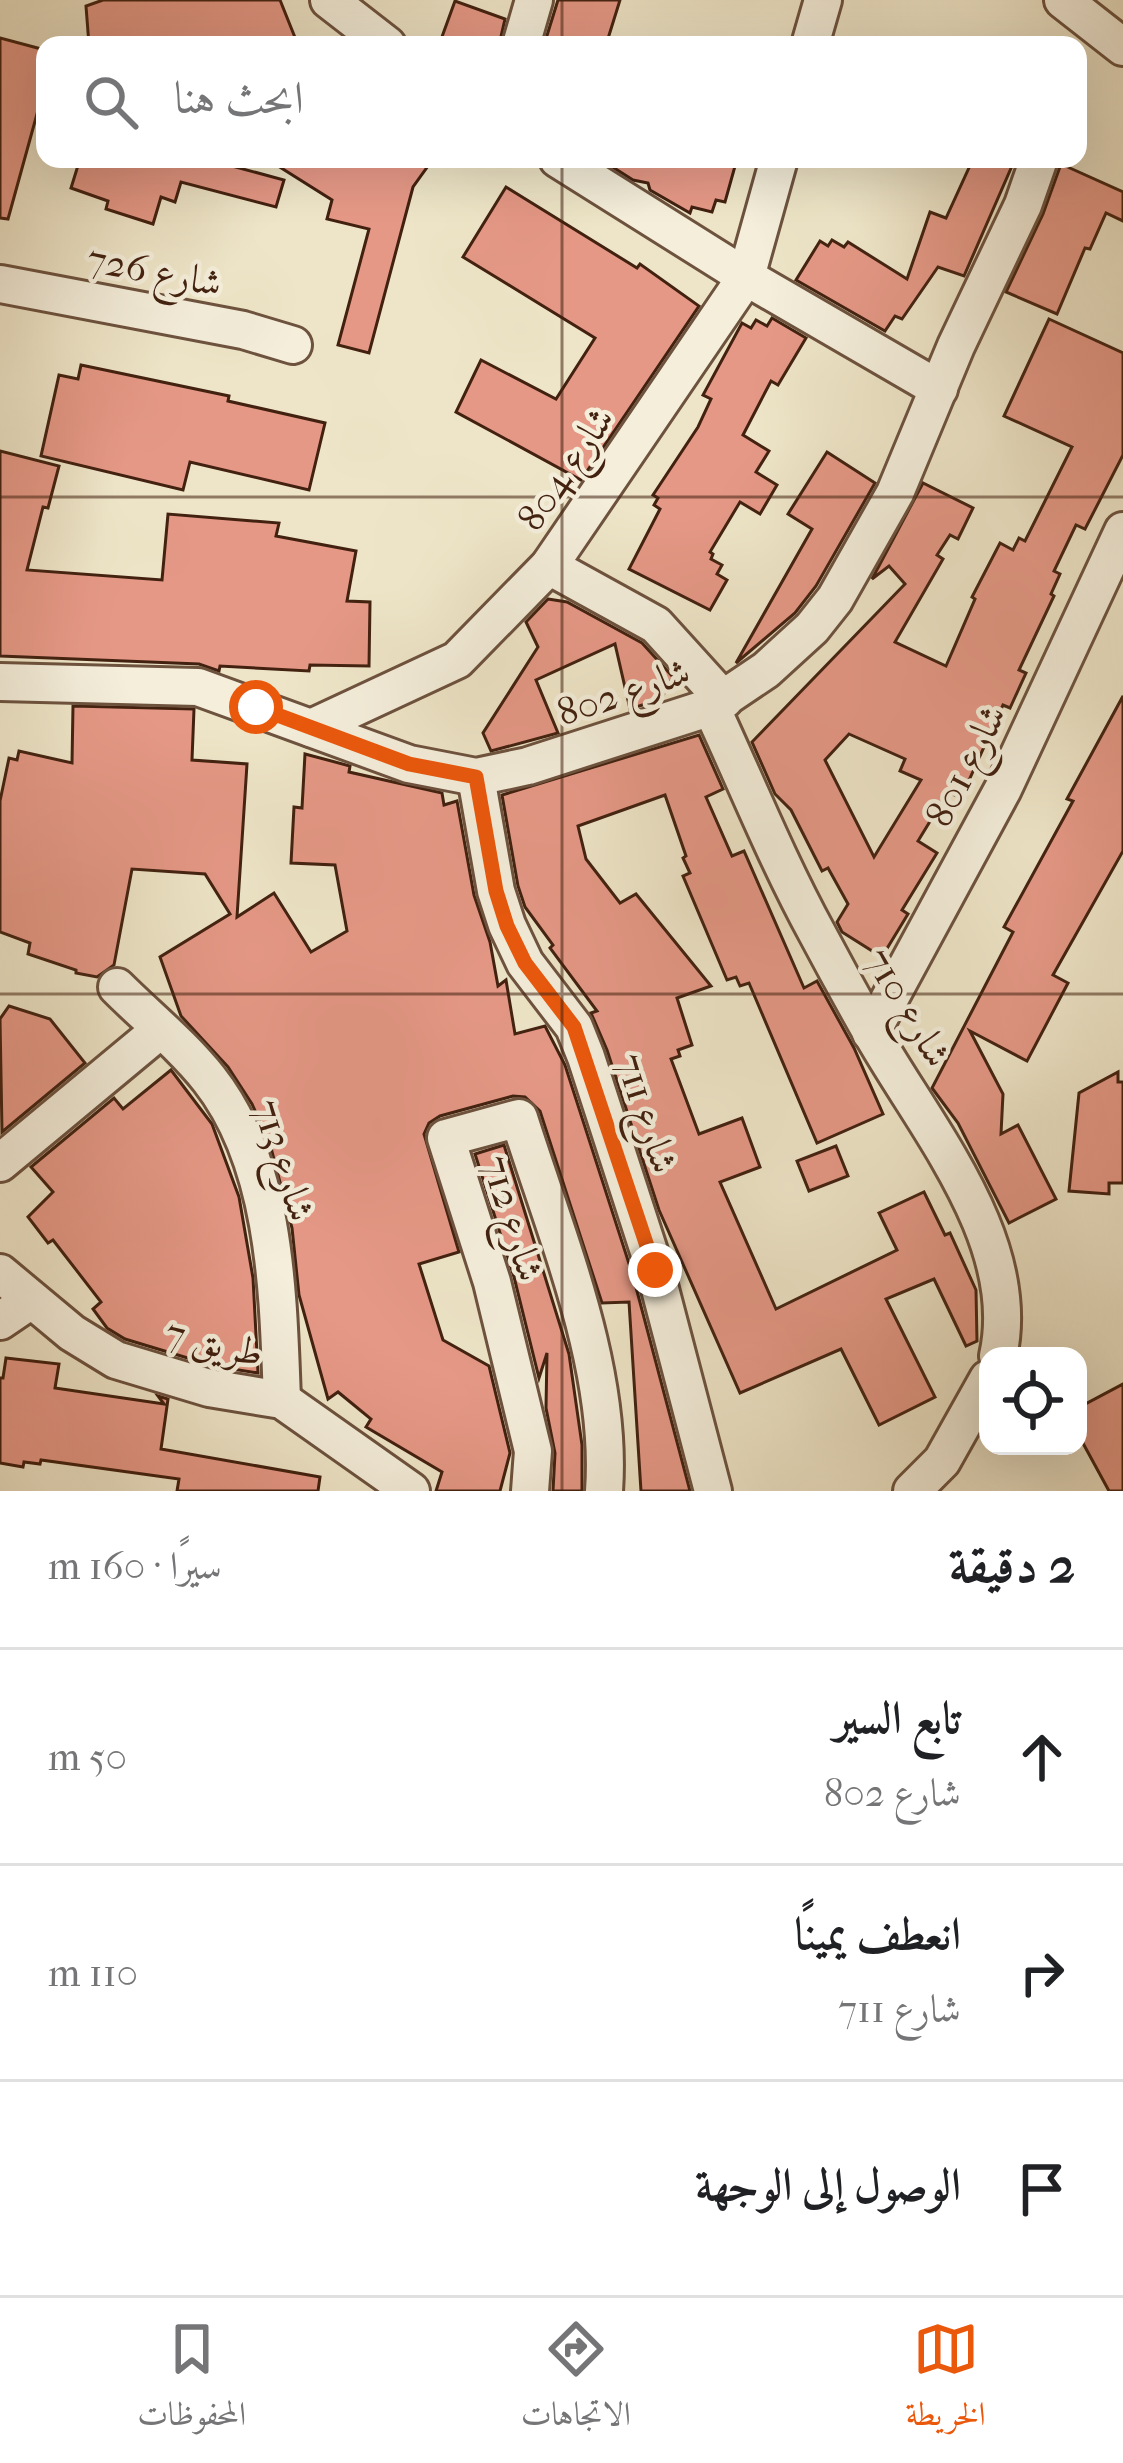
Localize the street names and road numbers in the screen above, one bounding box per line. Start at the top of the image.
street label: شارع 726 [82,235,226,315]
street label: شارع 804 [508,398,631,544]
street label: شارع 802 [551,648,699,745]
street label: شارع 801 [916,697,1024,838]
street label: شارع 710 [847,940,961,1080]
street label: شارع 711 [598,1048,688,1182]
street label: شارع 713 [234,1094,325,1230]
street label: شارع 712 [464,1150,554,1289]
street label: 7 طريق [161,1309,268,1378]

